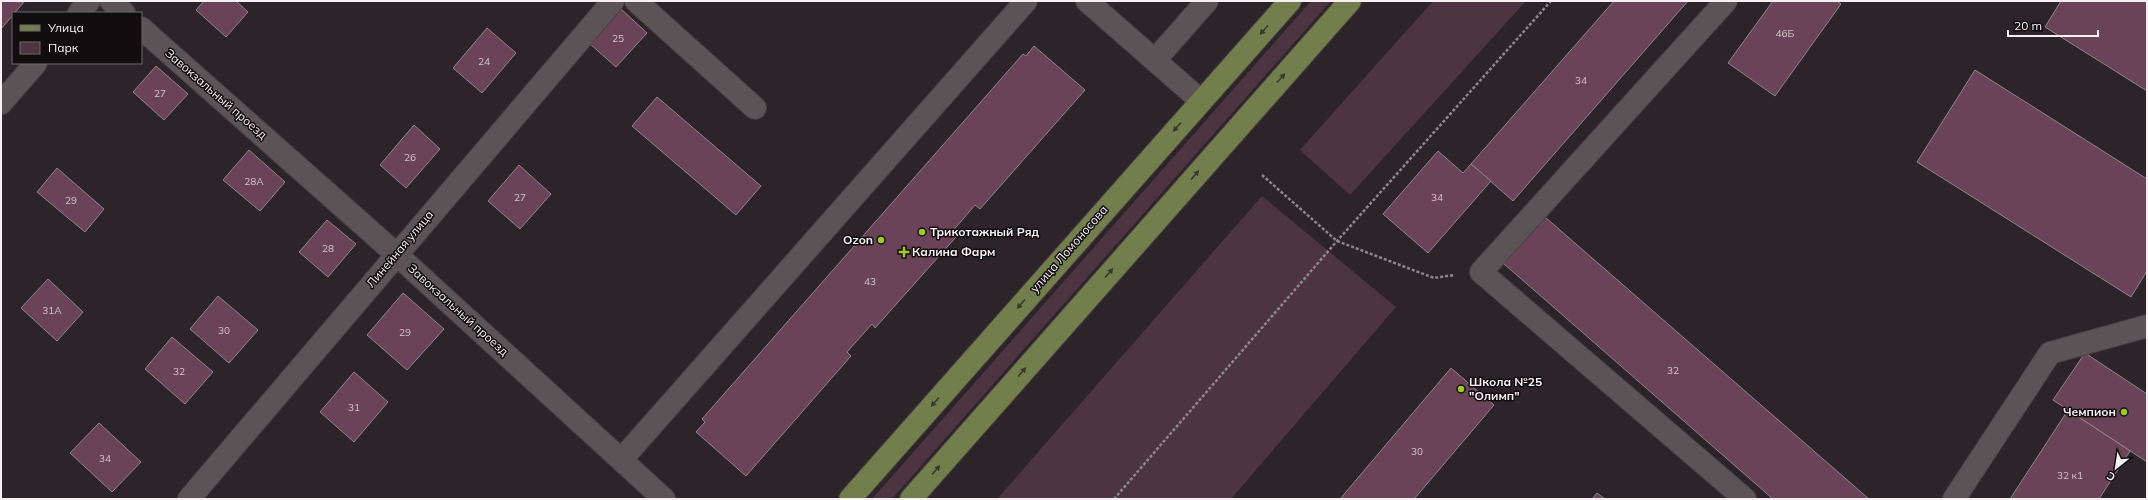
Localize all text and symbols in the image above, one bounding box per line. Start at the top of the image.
legend [12,12,142,64]
scale bar [2008,12,2098,38]
text: 20 m [2014,18,2042,33]
text: Улица [47,20,84,35]
one-way arrow [1259,25,1268,35]
house number: 46Б [1776,27,1795,40]
house number: 25 [612,32,624,45]
text: Парк [48,40,79,55]
street label: Завокзальный проезд [162,45,270,142]
house number: 24 [478,55,490,68]
one-way arrow [1276,73,1286,83]
house number: 34 [1575,74,1587,87]
house number: 27 [154,87,166,100]
one-way arrow [1172,121,1181,132]
house number: 26 [404,151,416,164]
one-way arrow [1190,170,1199,180]
house number: 28А [244,175,264,188]
house number: 27 [514,191,526,204]
house number: 34 [1431,191,1443,204]
house number: 29 [65,194,77,207]
street label: улица Ломоносова [1027,202,1111,295]
street label: Линейная улица [363,207,436,290]
place label: Трикотажный Ряд [930,224,1040,239]
marker: Трикотажный Ряд [917,227,927,237]
place label: Ozon [843,232,873,247]
marker: Ozon [876,235,886,245]
house number: 28 [322,242,334,255]
place label: Калина Фарм [912,244,995,259]
marker: Калина Фарм [899,247,909,257]
street label: Завокзальный проезд [405,260,512,359]
one-way arrow [1104,268,1114,278]
house number: 43 [864,275,876,288]
one-way arrow [1016,299,1025,309]
house number: 31А [42,304,62,317]
house number: 30 [218,324,230,337]
house number: 29 [399,326,411,339]
house number: 32 [1667,364,1679,377]
house number: 32 [173,365,185,378]
one-way arrow [1018,367,1027,377]
place label: Школа №25 "Олимп" [1469,374,1542,403]
marker: Школа №25 "Олимп" [1456,384,1466,394]
one-way arrow [930,397,940,407]
house number: 31 [348,401,360,414]
place label: Чемпион [2063,404,2116,419]
marker: Чемпион [2119,407,2129,417]
house number: 30 [1411,445,1423,458]
north arrow [2096,448,2136,488]
house number: 34 [99,452,111,465]
one-way arrow [932,464,941,475]
text: С [2104,468,2118,485]
house number: 32 к1 [2057,469,2083,482]

